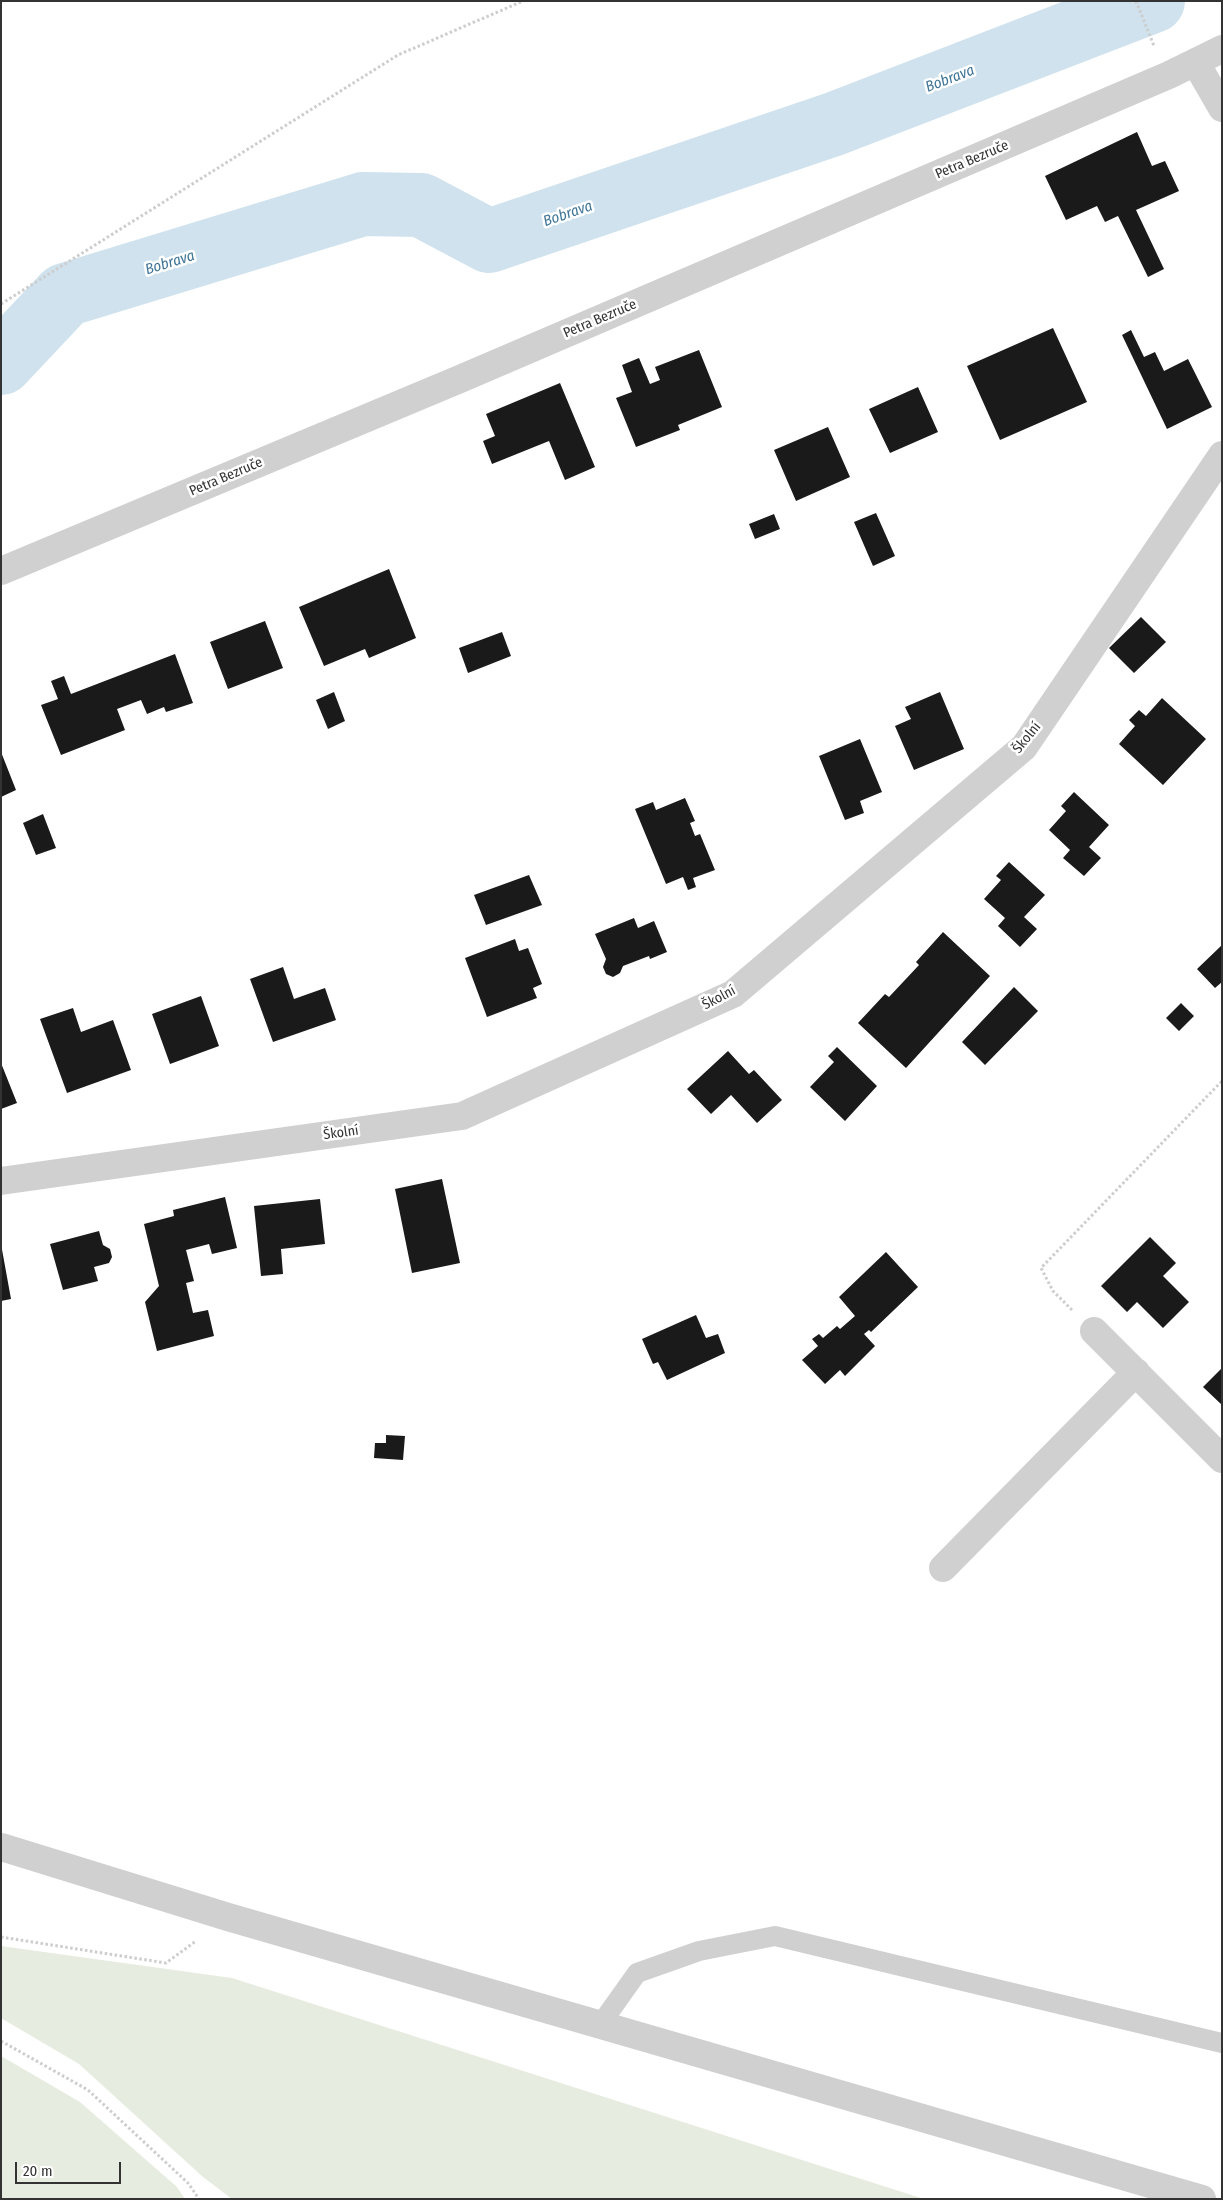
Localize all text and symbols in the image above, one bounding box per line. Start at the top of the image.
water label: Bobrava [923,61,977,97]
street label: Petra Bezruče [933,137,1011,183]
water label: Bobrava [541,197,595,231]
water label: Bobrava [143,247,197,279]
street label: Petra Bezruče [561,296,639,342]
street label: Petra Bezruče [187,454,265,500]
street label: Školní [1009,719,1045,757]
street label: Školní [699,982,739,1014]
street label: Školní [322,1122,360,1144]
scale bar [18,2152,124,2184]
text: 20 m [23,2162,53,2180]

